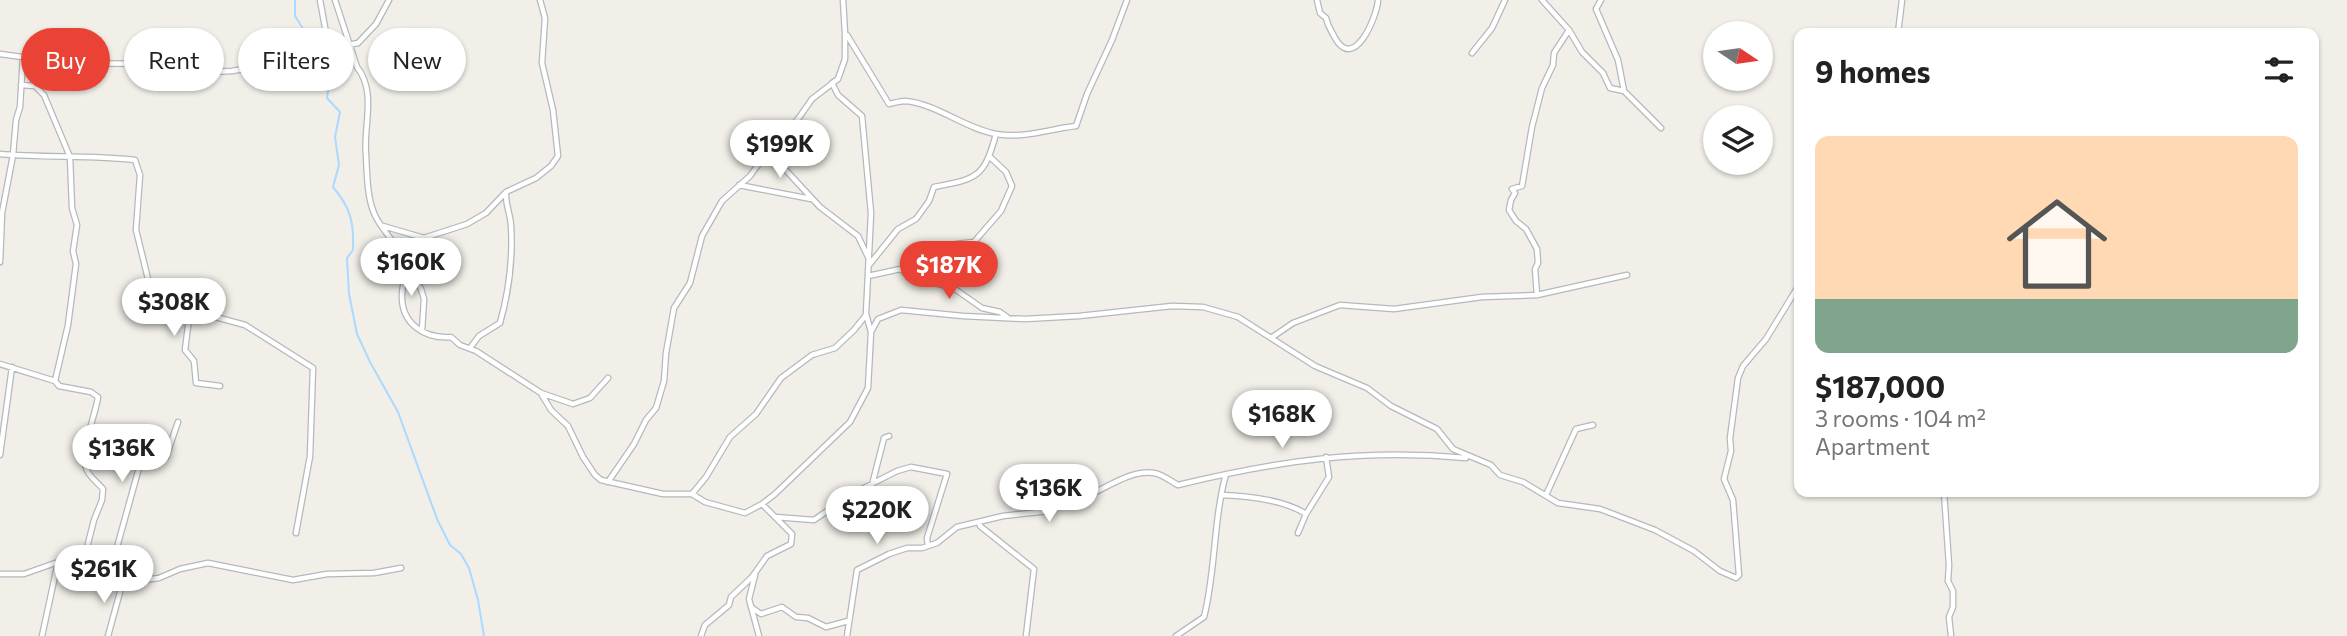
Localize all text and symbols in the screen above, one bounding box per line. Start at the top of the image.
north arrow [1703,21,1773,91]
map controls [1703,21,1773,175]
chip: Buy [21,28,110,91]
chip: Rent [124,28,224,91]
chip: Filters [238,28,354,91]
chip: New [368,28,466,91]
icon: filters [2260,51,2298,89]
text: 9 homes [1815,52,1930,89]
button: layers [1703,105,1773,175]
pin: $199K [731,120,829,180]
text: $199K [746,129,814,157]
icon: home [1994,181,2120,307]
pin: $160K [362,238,460,298]
pin: $187K [900,242,998,301]
text: $160K [376,247,446,275]
text: $187K [916,250,982,278]
pin: $308K [125,278,223,338]
text: $308K [138,287,210,315]
text: $187,000 [1815,367,1945,404]
pin: $168K [1233,391,1331,450]
text: $168K [1248,399,1316,427]
text: 3 rooms · 104 m² [1815,404,1986,432]
pin: $136K [73,424,171,484]
text: Apartment [1815,432,1930,460]
text: $136K [88,433,156,461]
pin: $136K [1000,464,1098,524]
text: $136K [1015,473,1083,501]
pin: $220K [828,486,926,546]
text: $220K [842,495,912,523]
pin: $261K [55,546,153,605]
text: $261K [71,554,137,582]

